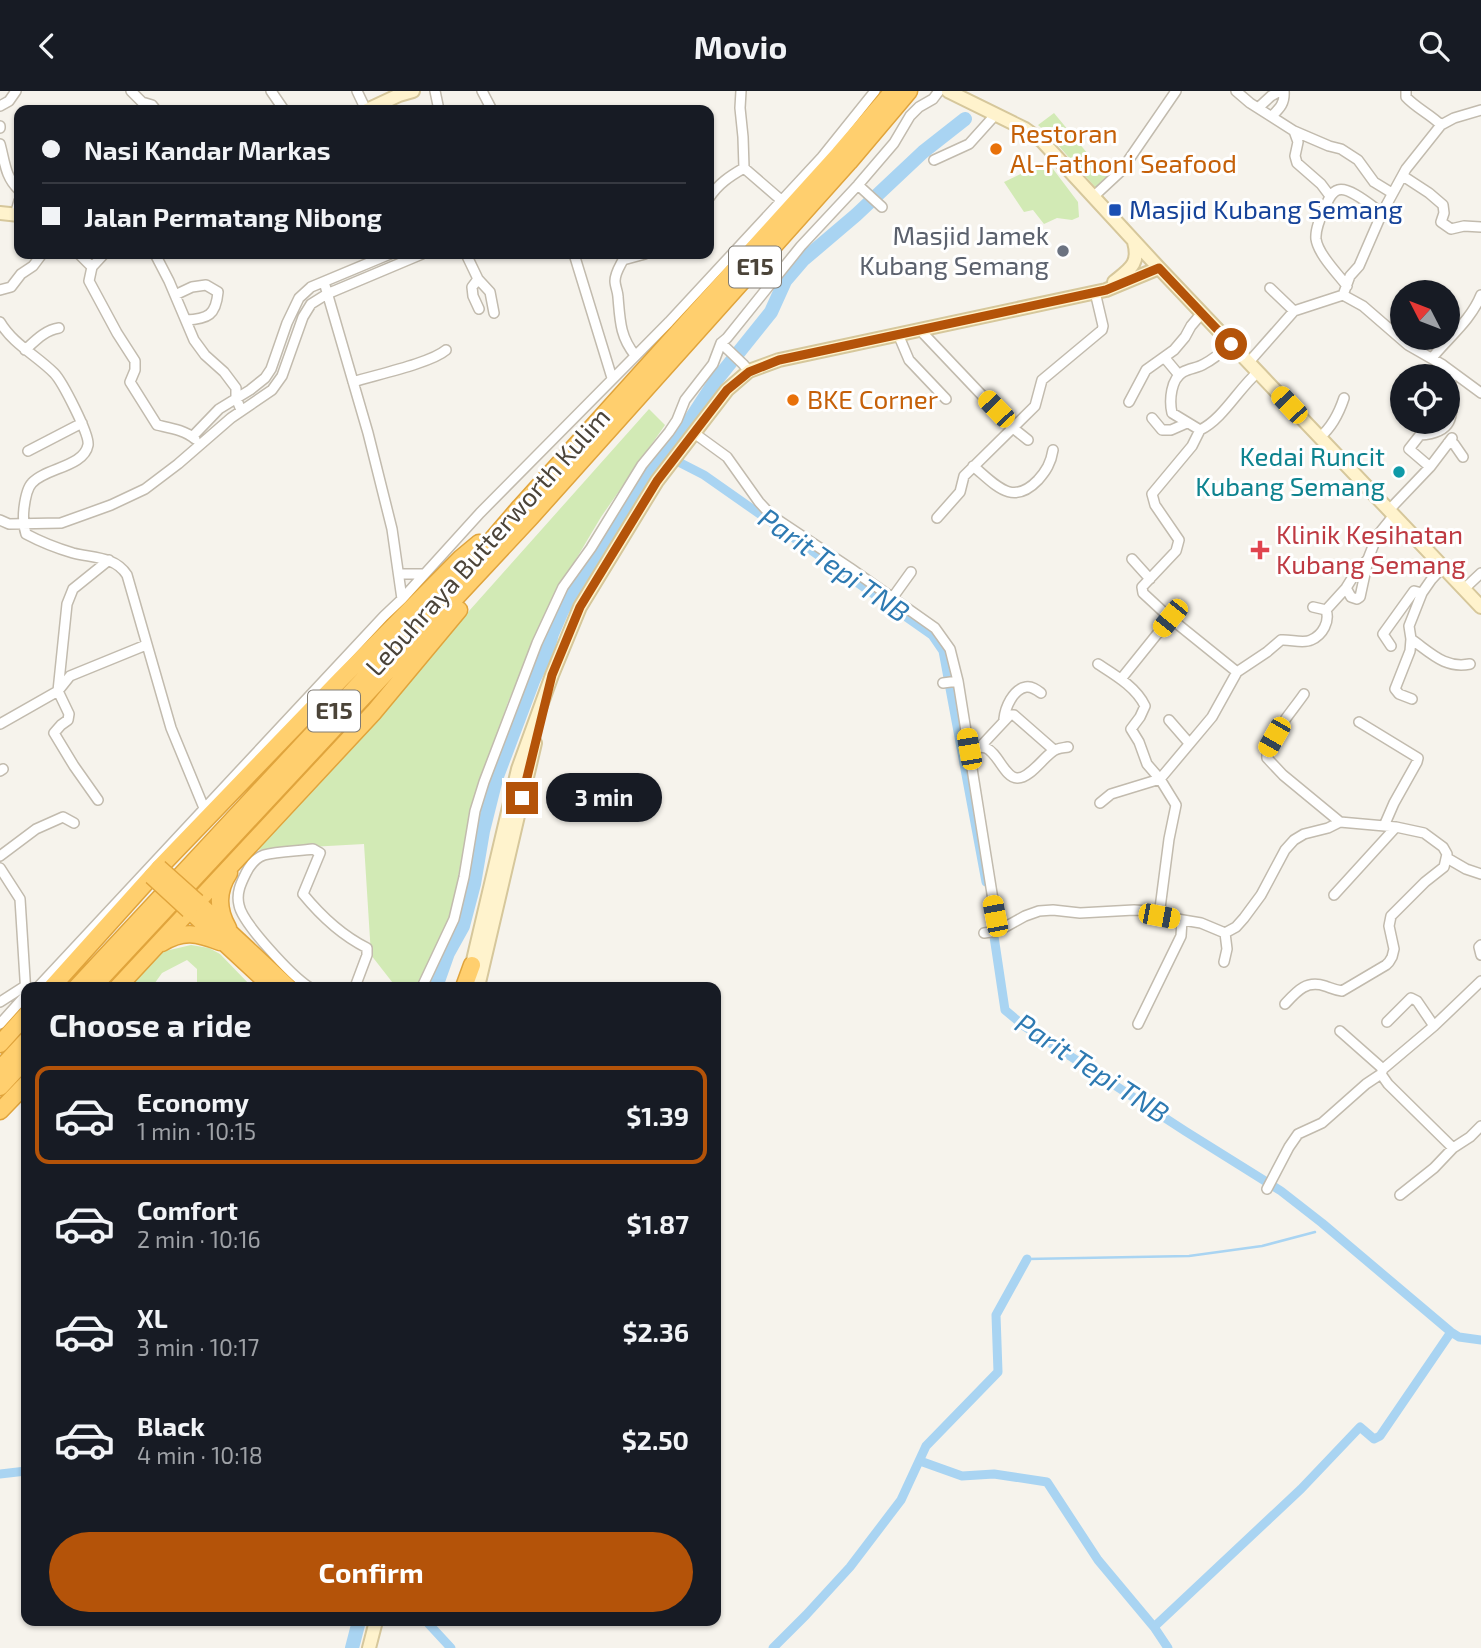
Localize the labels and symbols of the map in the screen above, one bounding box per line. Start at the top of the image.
place label: Restoran Al-Fathoni Seafood [1010,117,1237,178]
marker: Restoran Al-Fathoni Seafood [988,141,1004,157]
place label: Masjid Kubang Semang [1129,193,1403,224]
marker: Masjid Kubang Semang [1107,202,1123,218]
place label: Masjid Jamek Kubang Semang [859,219,1049,280]
marker: Masjid Jamek Kubang Semang [1055,243,1071,259]
road number: E15 [729,247,781,287]
north arrow [1390,280,1460,350]
route start [1215,328,1247,360]
car [1267,382,1312,428]
place label: BKE Corner [807,383,938,414]
car [974,387,1019,431]
marker: BKE Corner [785,392,801,408]
street label: Lebuhraya Butterworth Kulim [358,401,615,681]
place label: Kedai Runcit Kubang Semang [1195,440,1385,501]
marker: Kedai Runcit Kubang Semang [1391,464,1407,480]
water label: Parit Tepi TNB [753,500,917,629]
place label: Klinik Kesihatan Kubang Semang [1276,518,1466,579]
marker: Klinik Kesihatan Kubang Semang [1250,540,1270,560]
car [1149,595,1192,641]
road number: E15 [308,691,360,731]
car [1255,714,1294,760]
car [956,726,983,772]
callout: 3 min [546,773,662,823]
route end [506,782,538,814]
car [981,893,1010,939]
car [1137,902,1182,930]
water label: Parit Tepi TNB [1009,1005,1176,1129]

